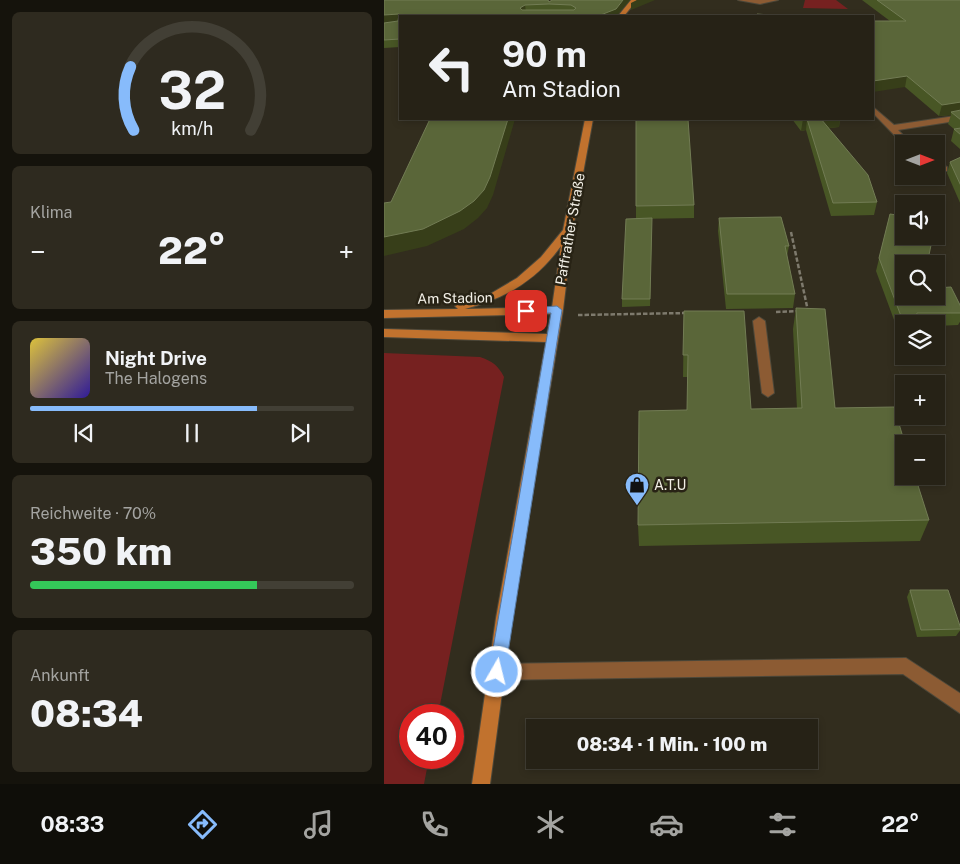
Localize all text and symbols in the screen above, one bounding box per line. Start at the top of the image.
text: 90 m [502,34,587,75]
icon: left [419,35,484,100]
text: 32 [158,60,226,121]
text: Am Stadion [502,76,621,102]
text: km/h [171,118,213,139]
north arrow [895,135,945,185]
map controls [895,135,945,485]
street label: Paffrather Straße [552,172,588,286]
button: sound [895,195,945,245]
text: Klima [30,203,72,222]
text: 22° [158,228,226,273]
text: − [30,235,46,268]
text: + [338,235,354,268]
button: search [895,255,945,305]
street label: Am Stadion [417,289,493,307]
pin [505,290,547,332]
icon: arrive [512,297,540,325]
button: layers [895,315,945,365]
text: Night Drive [105,347,207,369]
text: The Halogens [105,369,207,388]
button: + [895,375,945,425]
icon: previous [70,419,98,447]
icon: pause [178,419,206,447]
icon: next [286,419,314,447]
button: − [895,435,945,485]
shop icon: A.T.U [624,472,650,506]
place label: A.T.U [654,477,686,493]
text: Reichweite · 70% [30,504,156,523]
text: 350 km [30,529,172,574]
position arrow [470,645,522,697]
text: Ankunft [30,666,90,685]
text: 08:34 [30,691,143,736]
speed limit sign: 40 [399,704,464,769]
text: 08:34 · 1 Min. · 100 m [577,733,767,755]
icon: directions [185,807,220,842]
icon: music [301,807,336,842]
icon: phone [417,807,452,842]
icon: climate [533,807,568,842]
icon: car [649,807,684,842]
icon: filters [765,807,800,842]
text: 08:33 [40,811,104,837]
text: 22° [881,811,920,837]

